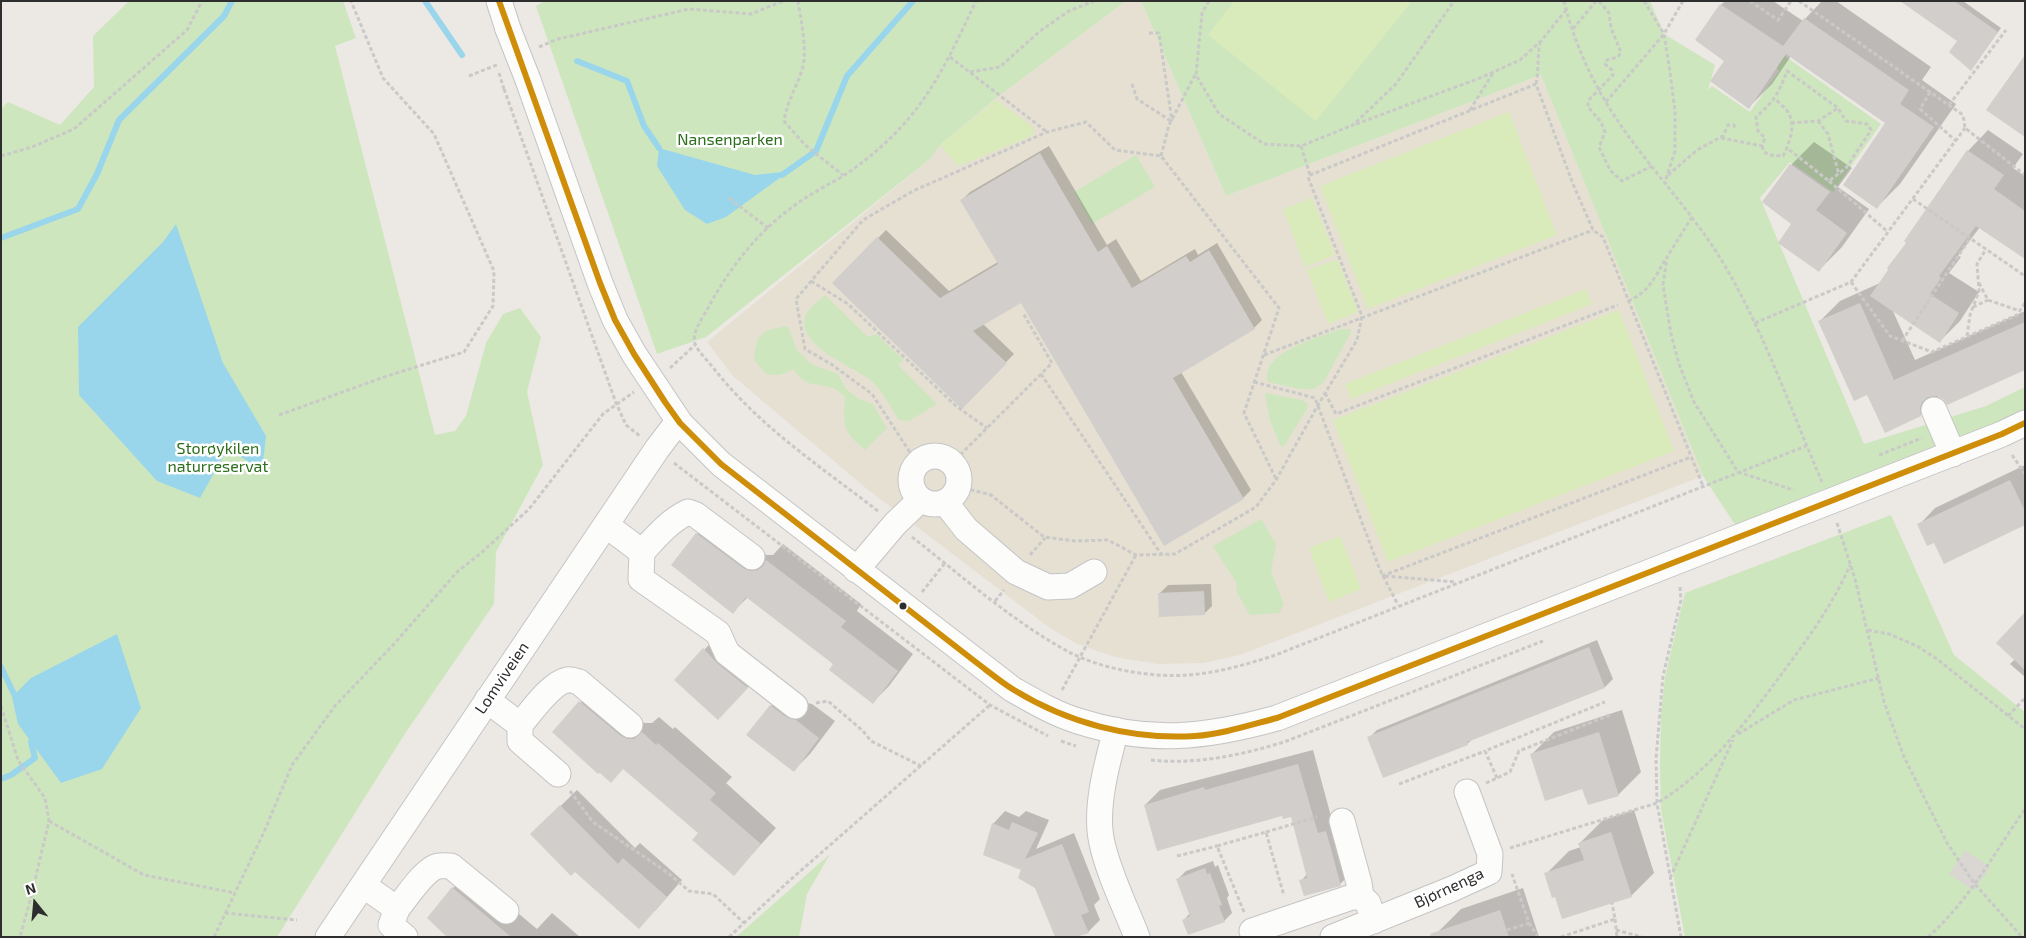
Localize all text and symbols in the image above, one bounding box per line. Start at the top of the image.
park label: Nansenparken [677,130,783,150]
park label: Storøykilen naturreservat [168,439,268,477]
unlabelled marker [898,601,908,611]
street label: Lomviveien [471,638,533,718]
street label: Bjørnenga [1411,864,1487,912]
north arrow [10,878,60,928]
text: N [23,879,38,898]

